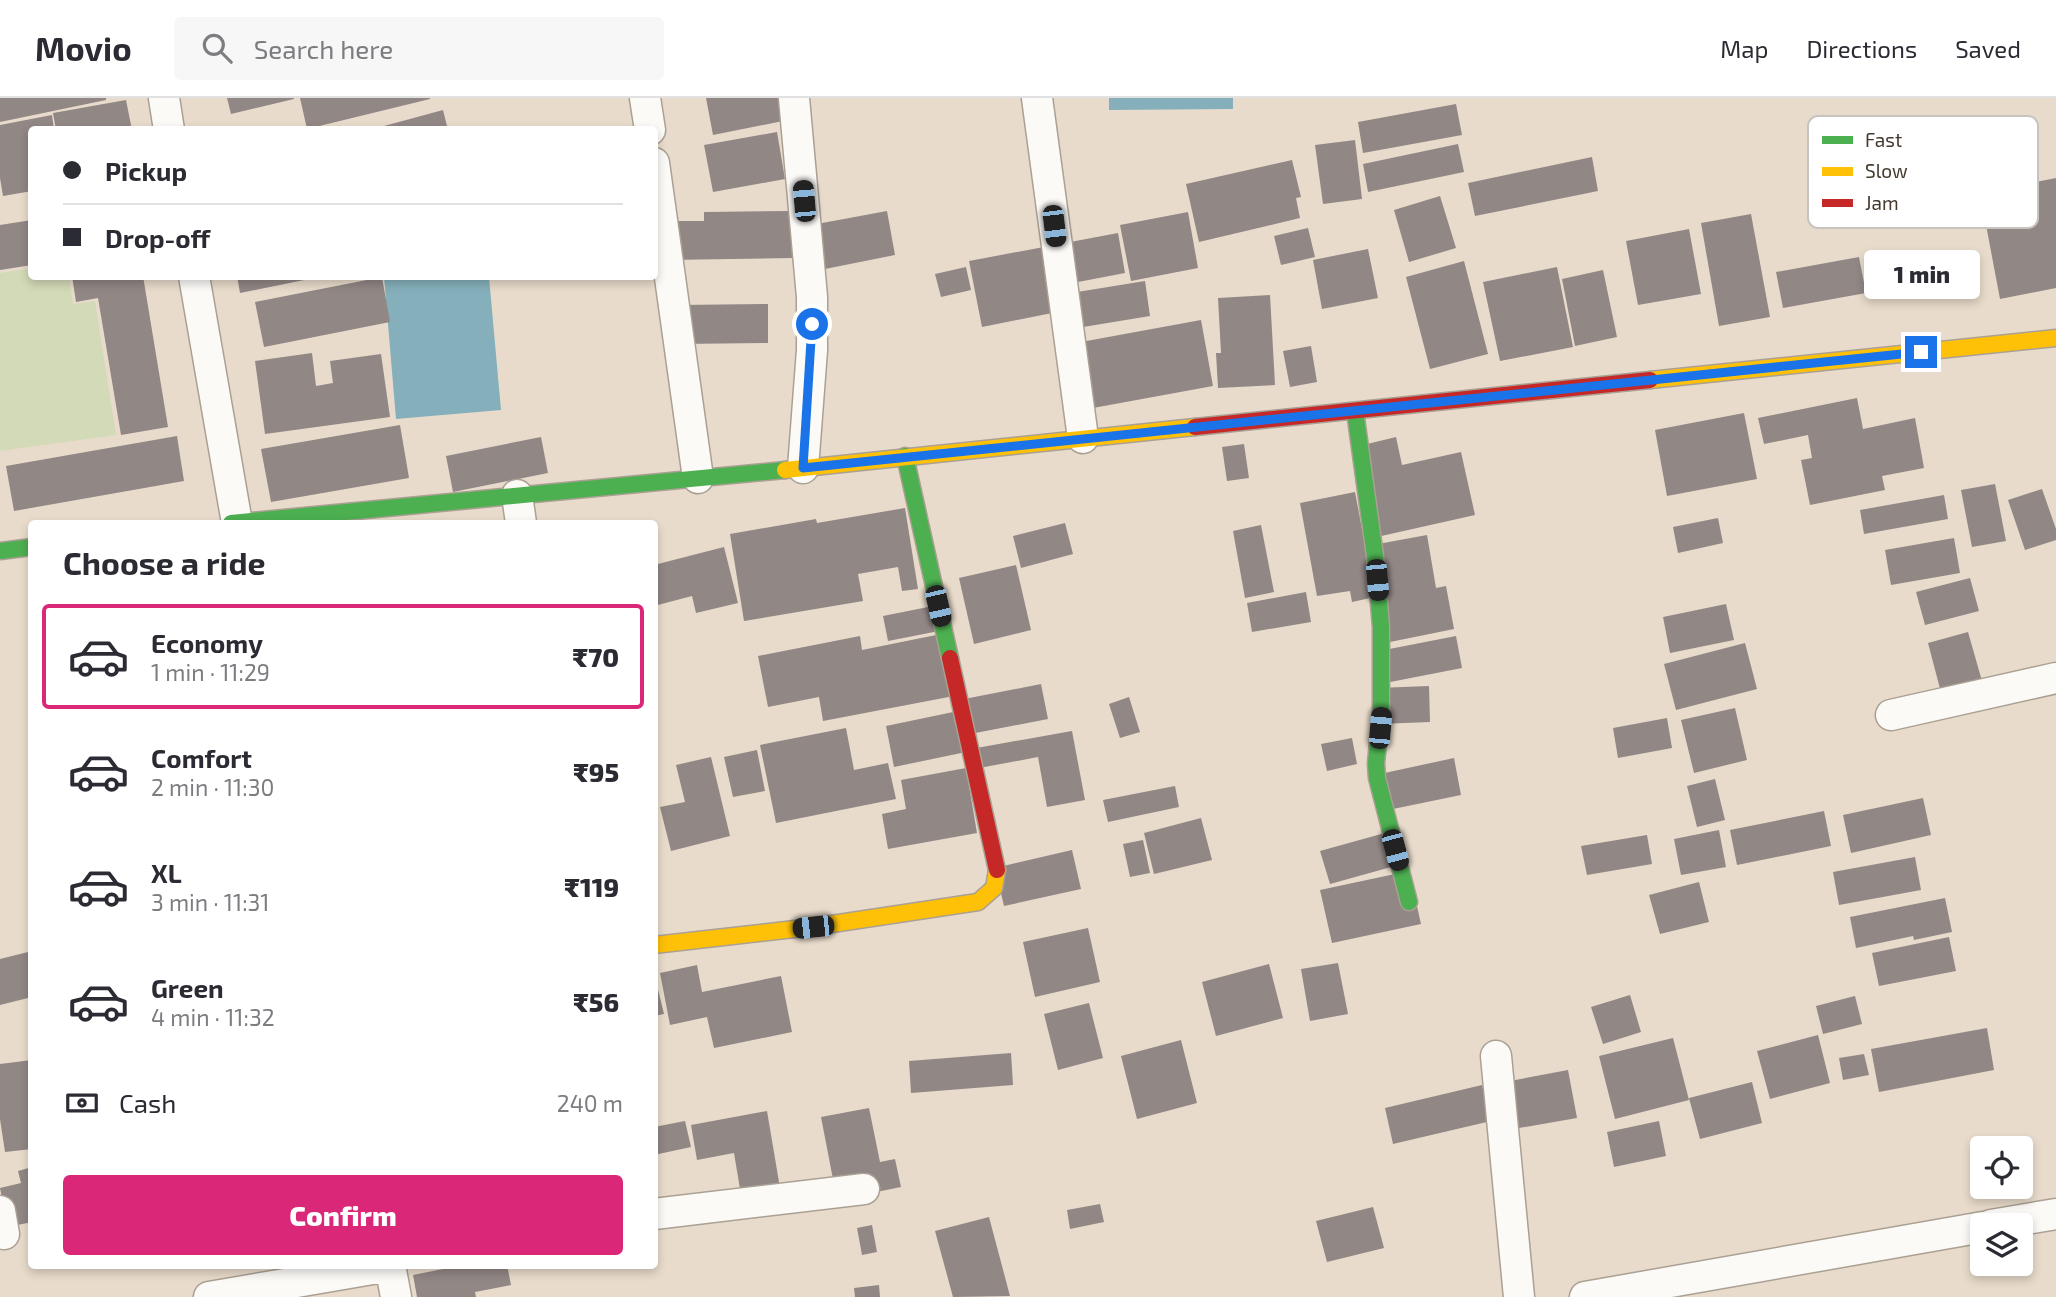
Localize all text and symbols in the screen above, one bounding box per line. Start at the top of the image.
search box [174,17,664,80]
text: Movio [35,28,132,68]
icon: search [198,29,236,67]
text: Search here [254,33,393,64]
text: Map [1720,34,1768,63]
text: Directions [1806,34,1917,63]
text: Saved [1955,34,2021,63]
legend [1808,116,2038,228]
text: Fast [1865,128,1902,151]
text: Pickup [105,155,187,186]
text: Slow [1865,159,1908,182]
car [792,179,817,223]
text: Jam [1865,191,1899,214]
car [1042,204,1067,248]
text: Drop-off [105,222,210,253]
callout: 1 min [1863,250,1979,300]
text: 1 min [1894,260,1950,288]
route start [796,308,828,340]
route end [1905,336,1937,368]
text: Choose a ride [63,543,266,581]
car [1365,558,1390,602]
car [924,583,953,629]
icon: car [67,625,130,688]
text: Economy [151,627,263,658]
text: ₹70 [573,641,619,672]
text: 1 min · 11:29 [151,658,270,686]
car [1368,706,1393,750]
icon: car [67,740,130,803]
text: Comfort [151,742,252,773]
text: ₹95 [573,756,619,787]
text: 2 min · 11:30 [151,773,274,801]
car [1380,827,1411,873]
icon: car [67,855,130,918]
text: XL [151,857,182,888]
text: ₹119 [564,871,619,902]
text: 3 min · 11:31 [151,888,270,916]
car [792,914,835,940]
icon: car [67,970,130,1033]
text: Green [151,972,224,1003]
text: ₹56 [573,986,619,1017]
text: 4 min · 11:32 [151,1003,275,1031]
icon: cash [63,1084,101,1122]
text: Cash [119,1087,176,1118]
text: 240 m [557,1089,623,1117]
map controls [1970,1136,2033,1276]
button: locate [1970,1136,2033,1199]
button: Confirm [63,1175,623,1255]
button: layers [1970,1213,2033,1276]

